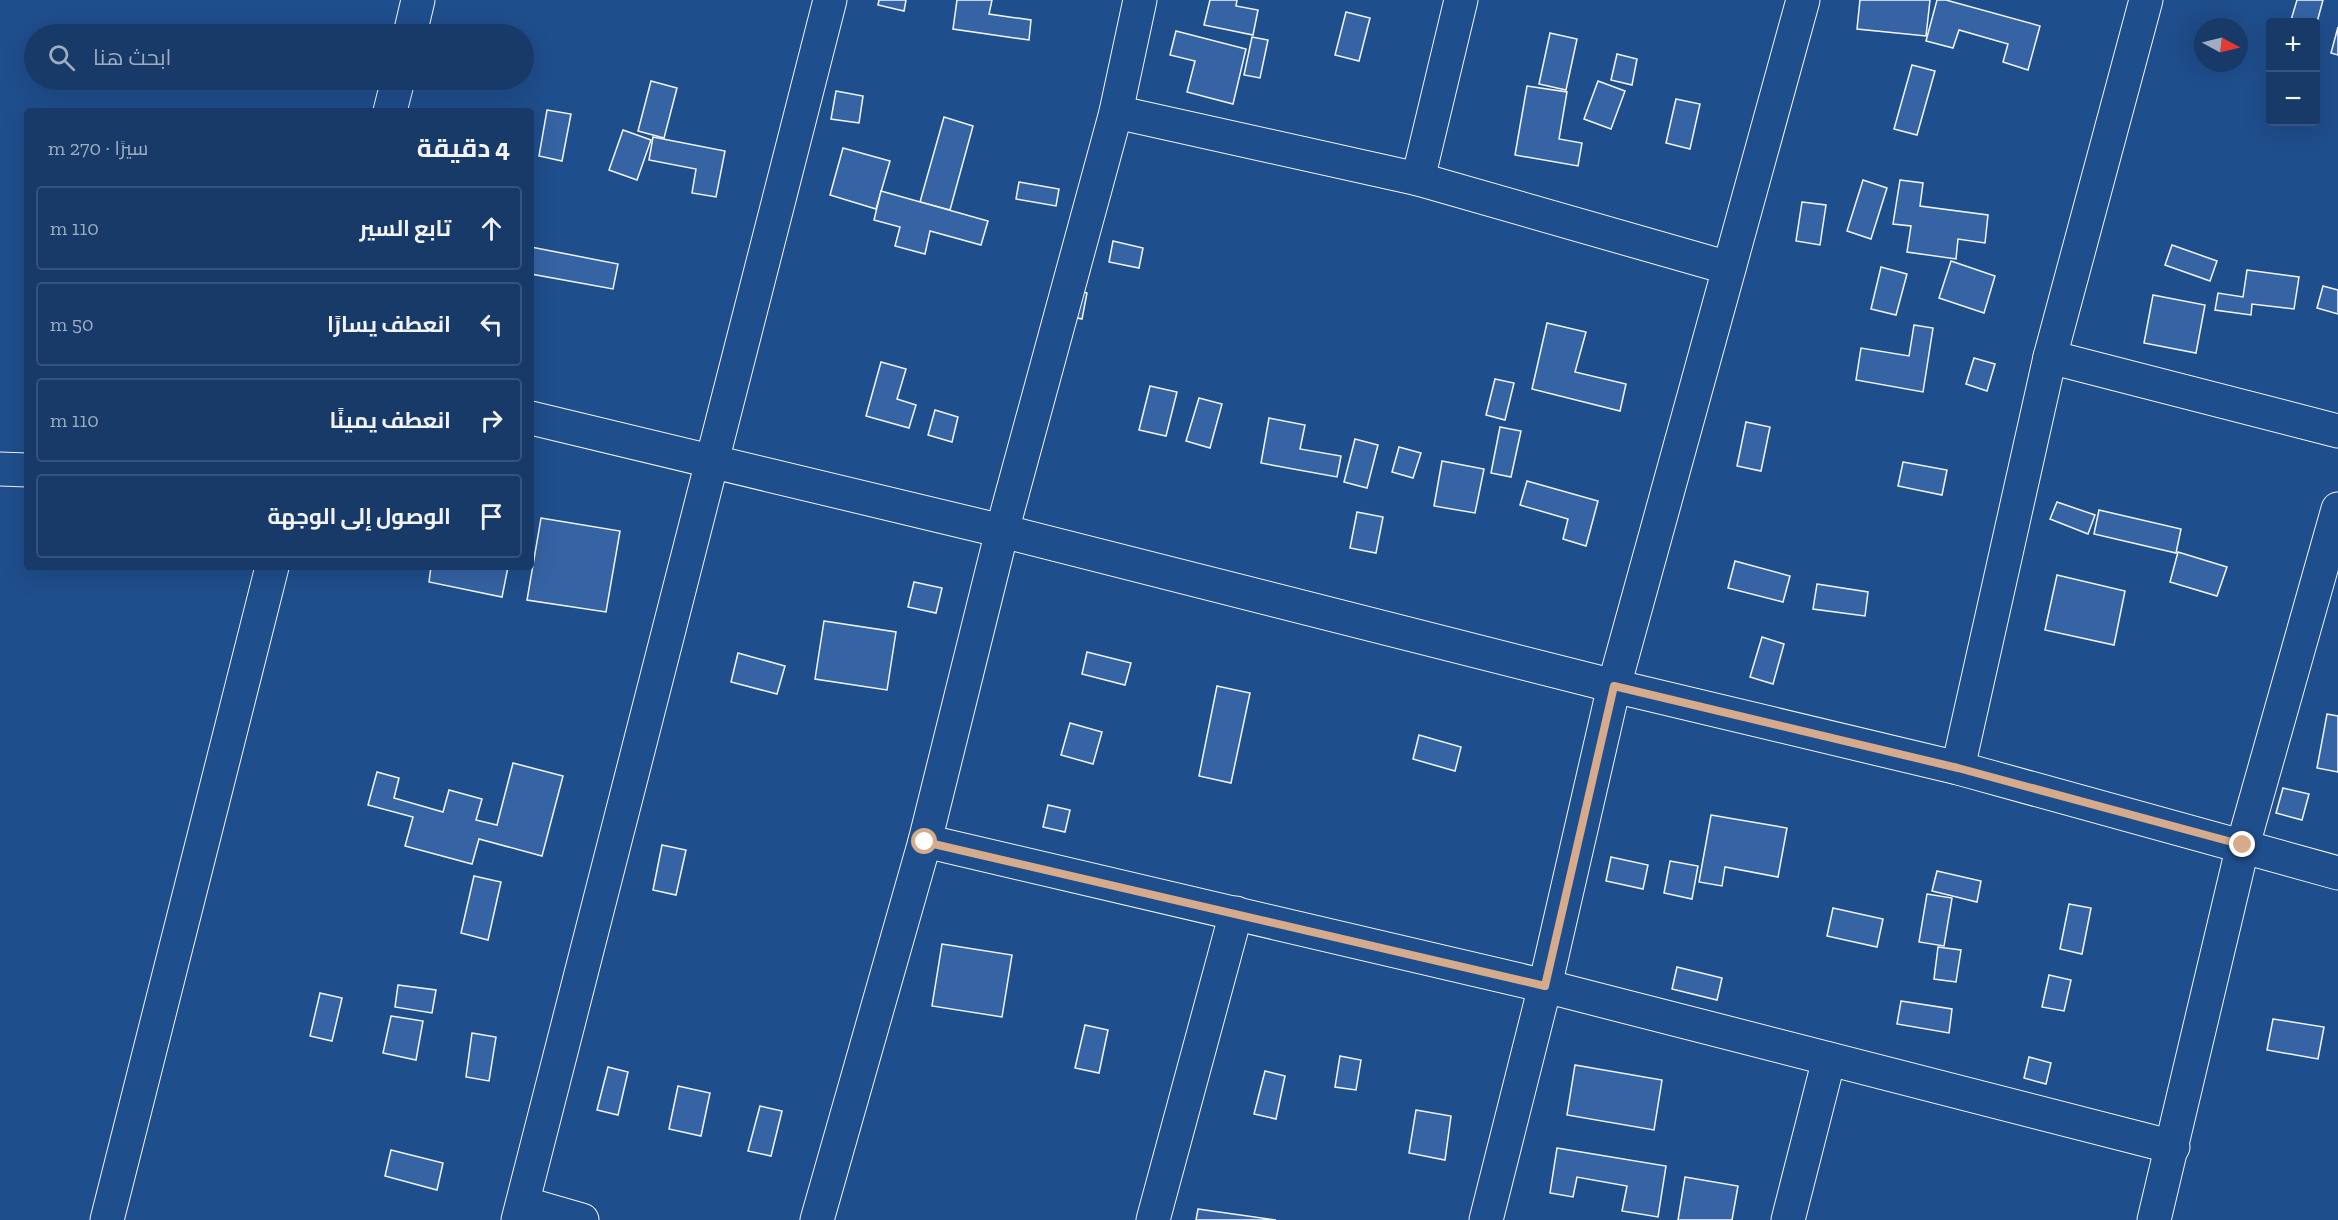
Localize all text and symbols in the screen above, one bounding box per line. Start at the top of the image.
north arrow [2194,18,2248,72]
map controls [2266,18,2320,126]
button: + [2266,18,2320,72]
search box [24,24,534,90]
icon: search [45,41,78,74]
text: ابحث هنا [93,44,172,71]
button: − [2266,72,2320,126]
text: 4 دقيقة [417,132,510,164]
text: سيرًا · 270 m [48,136,148,160]
icon: ahead [475,212,508,245]
text: تابع السير [359,215,451,242]
text: 110 m [50,216,99,240]
icon: left [475,308,508,341]
text: انعطف يسارًا [327,311,451,338]
text: 50 m [50,312,94,336]
icon: right [475,404,508,437]
text: انعطف يمينًا [330,407,451,434]
text: 110 m [50,408,99,432]
icon: arrive [475,500,508,533]
text: الوصول إلى الوجهة [267,503,451,530]
route start [911,828,937,854]
route end [2229,831,2255,857]

